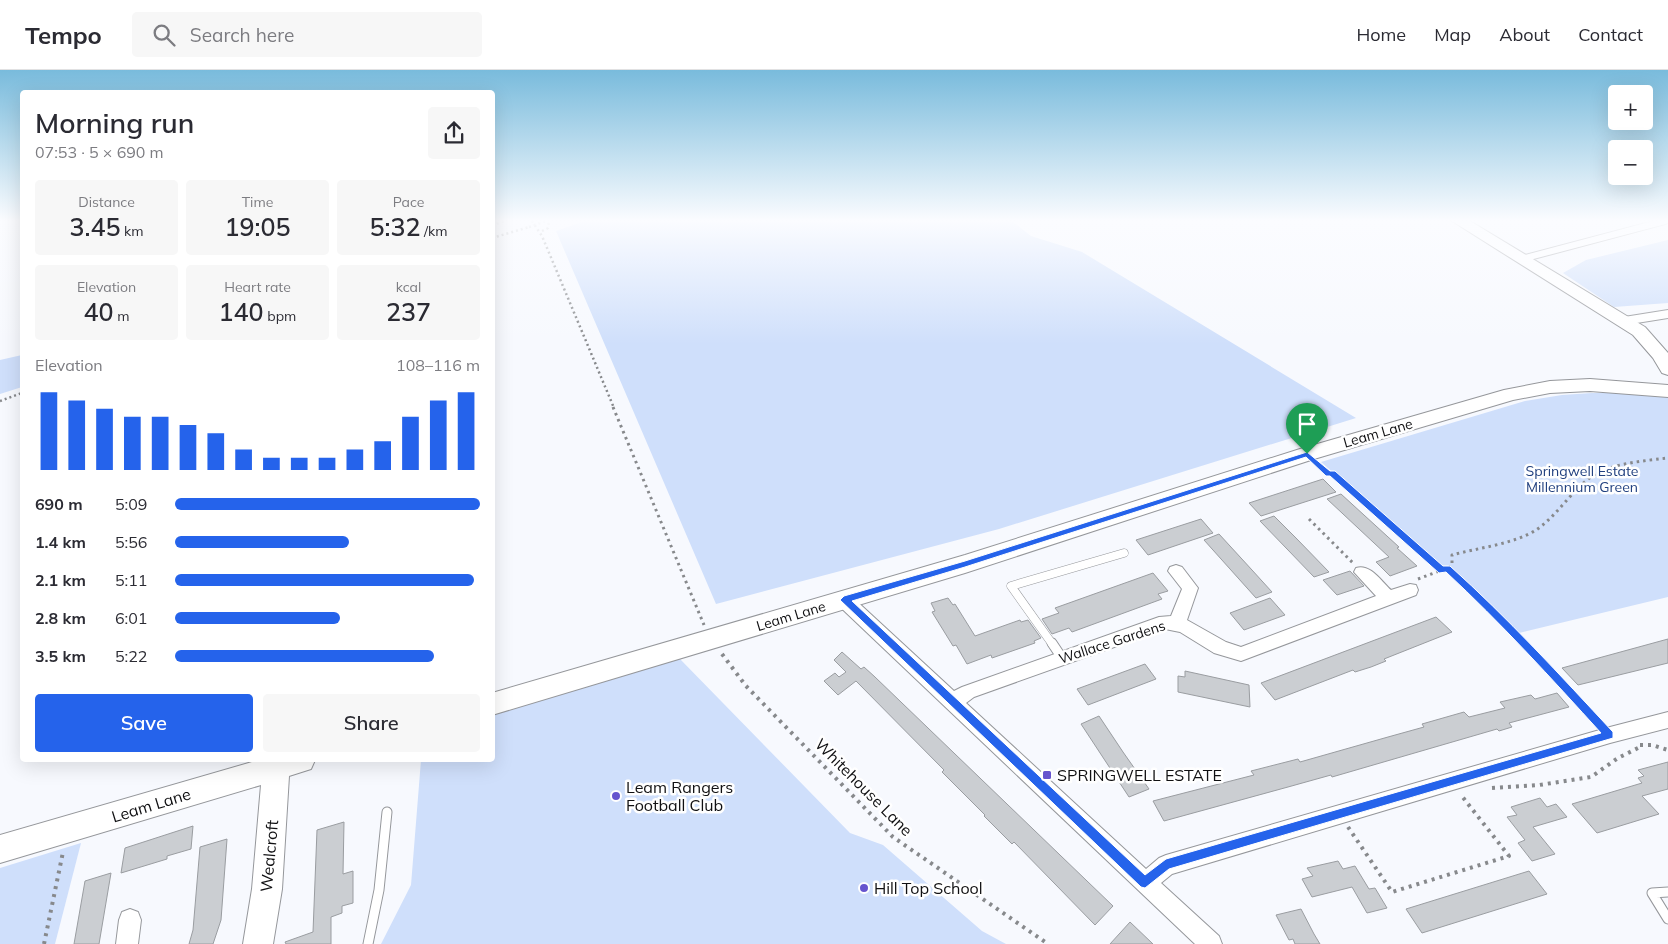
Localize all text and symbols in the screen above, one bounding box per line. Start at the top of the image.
search box [132,12,482,57]
text: Tempo [25,20,102,50]
icon: search [150,21,178,49]
text: Search here [190,23,294,47]
text: Home [1356,23,1406,46]
text: Map [1434,23,1471,46]
text: About [1499,23,1550,46]
text: Contact [1578,23,1643,46]
map controls [1608,85,1653,185]
button: + [1608,85,1653,130]
text: Morning run [35,105,194,140]
button: share [428,107,480,159]
button: − [1608,140,1653,185]
text: 07:53 · 5 × 690 m [35,142,164,162]
text: Distance [78,193,135,211]
text: Time [242,193,273,211]
text: Pace [393,193,424,211]
text: 3.45 [69,211,120,242]
text: 19:05 [225,211,290,242]
text: 5:32 [369,211,420,242]
text: km [120,222,144,240]
text: /km [420,222,448,240]
text: Elevation [77,278,136,296]
text: Heart rate [224,278,291,296]
text: kcal [396,278,421,296]
text: 40 [84,296,114,327]
text: 140 [219,296,264,327]
text: 237 [386,296,431,327]
text: m [114,307,129,325]
text: bpm [264,307,296,325]
text: Elevation [35,355,103,375]
text: 108–116 m [396,355,480,375]
pin [1286,403,1328,454]
icon: arrive [1293,410,1321,438]
street label: Leam Lane [1341,415,1415,451]
park label: Springwell Estate Millennium Green [1526,462,1638,496]
text: 690 m [35,494,83,514]
text: 5:09 [115,494,147,514]
text: 1.4 km [35,532,86,552]
text: 5:56 [115,532,147,552]
text: 2.1 km [35,570,86,590]
text: 5:11 [115,570,147,590]
street label: Leam Lane [754,597,828,635]
text: 2.8 km [35,608,86,628]
text: 6:01 [115,608,147,628]
street label: Wallace Gardens [1056,616,1168,668]
text: 3.5 km [35,646,86,666]
text: 5:22 [115,646,147,666]
button: Save [35,694,253,752]
button: Share [263,694,480,752]
street label: Whitehouse Lane [811,734,917,840]
place label: SPRINGWELL ESTATE [1057,765,1222,785]
marker: SPRINGWELL ESTATE [1041,769,1053,781]
place label: Leam Rangers Football Club [626,777,733,815]
street label: Leam Lane [109,784,193,826]
marker: Leam Rangers Football Club [610,790,622,802]
street label: Wealcroft [256,819,282,893]
place label: Hill Top School [874,878,983,898]
marker: Hill Top School [858,882,870,894]

